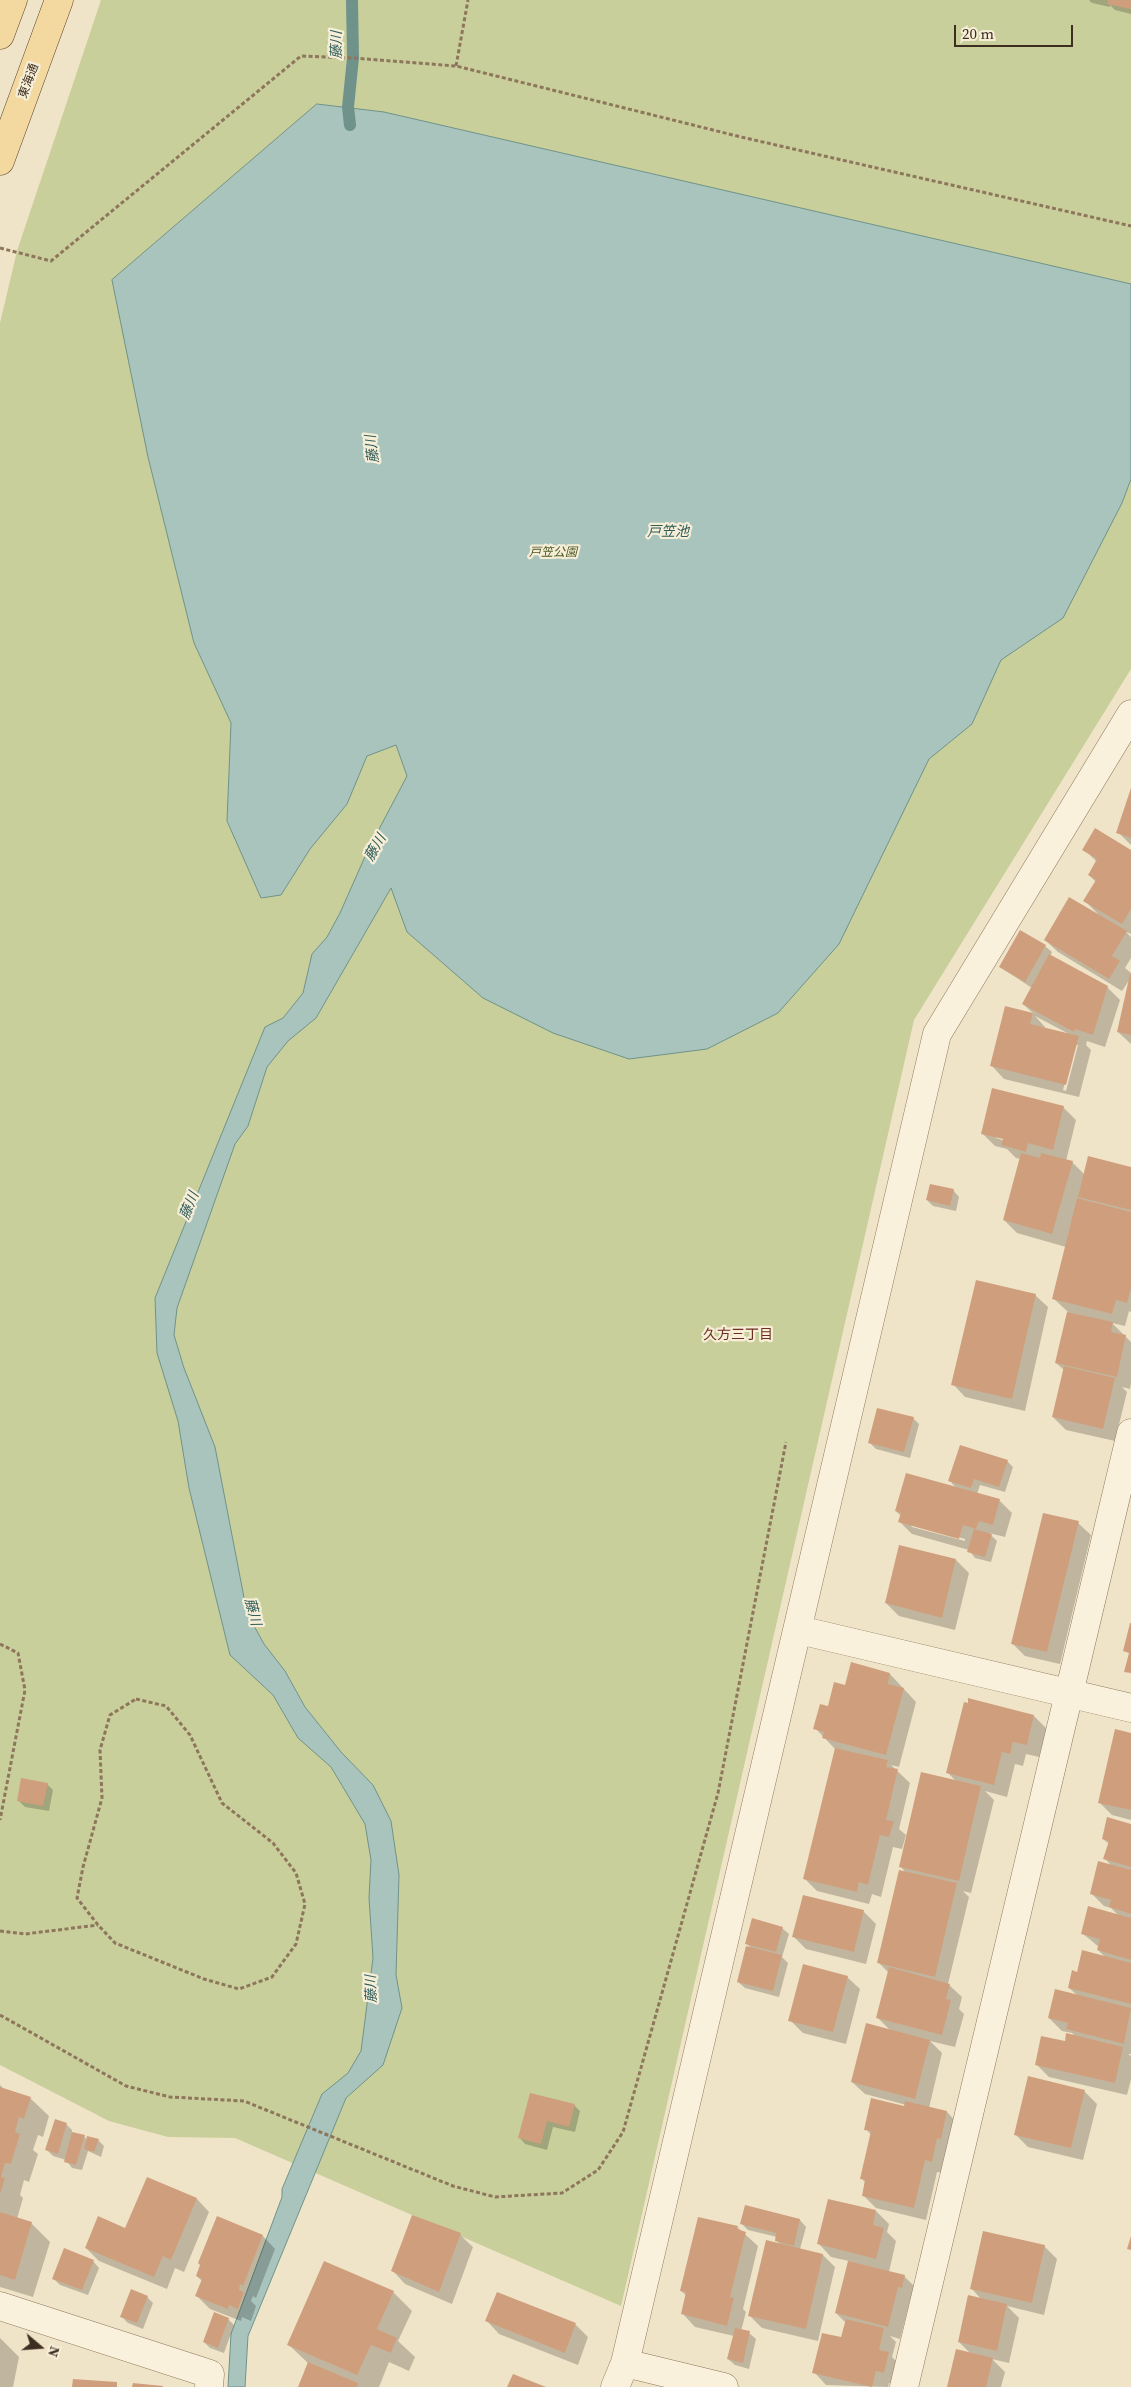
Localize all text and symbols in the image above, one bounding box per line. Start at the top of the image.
scale bar [956,15,1075,47]
text: 20 m [962,23,994,44]
water label: 藤川 [329,31,345,59]
street label: 東海通 [16,62,42,100]
water label: 藤川 [363,434,383,464]
water label: 戸笠池 [647,524,689,540]
park label: 戸笠公園 [529,546,577,560]
water label: 藤川 [362,832,390,864]
water label: 藤川 [177,1190,203,1222]
district label: 久方三丁目 [703,1327,773,1343]
water label: 藤川 [240,1596,264,1628]
water label: 藤川 [363,1975,381,2003]
north arrow [15,2322,65,2372]
text: N [43,2344,65,2360]

